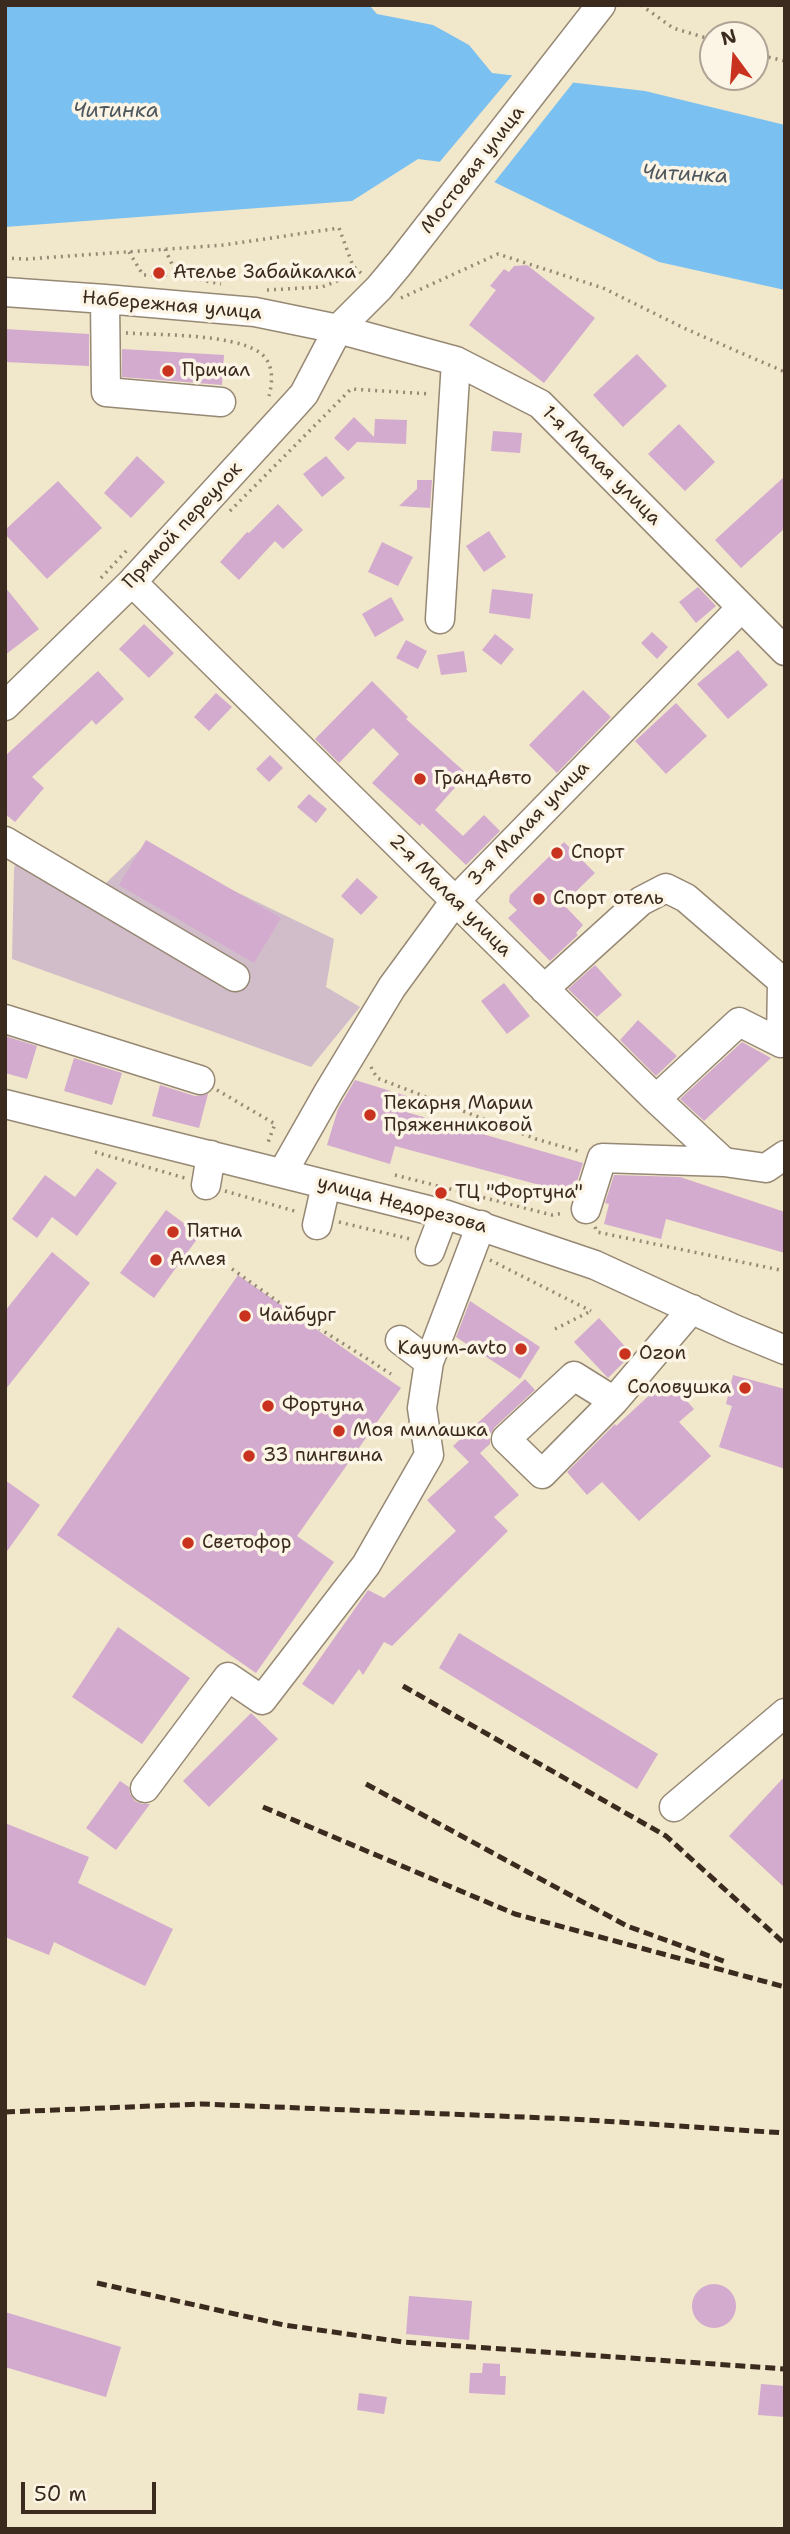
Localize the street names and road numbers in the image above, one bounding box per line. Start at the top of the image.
street label: Мостовая улица [416,102,530,238]
street label: Набережная улица [81,287,263,325]
street label: 1-я Малая улица [537,402,665,530]
street label: Прямой переулок [119,458,247,594]
street label: 3-я Малая улица [464,757,594,891]
street label: 2-я Малая улица [384,830,516,962]
street label: улица Недорезова [315,1171,489,1239]

